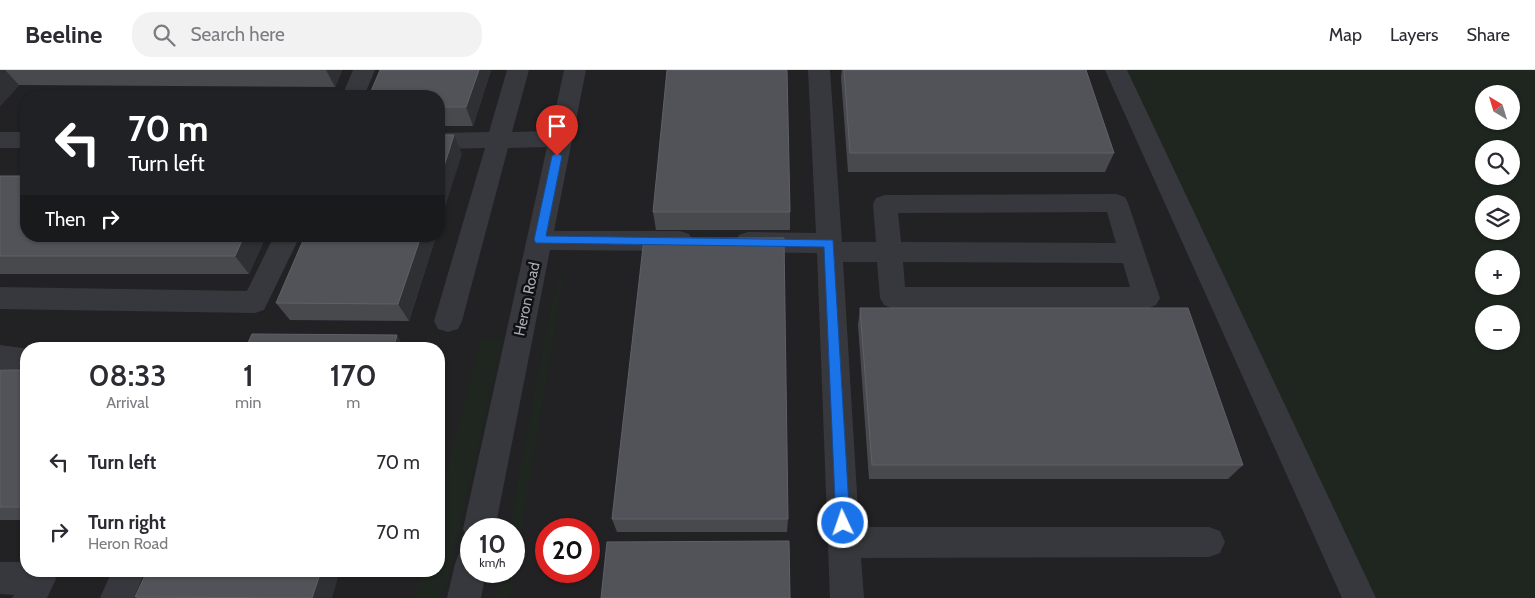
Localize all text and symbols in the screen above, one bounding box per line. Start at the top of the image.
search box [132,12,482,57]
text: Beeline [25,20,102,49]
icon: search [150,21,178,49]
text: Search here [190,23,285,46]
text: Map [1329,24,1362,46]
text: Layers [1390,24,1439,46]
text: Share [1467,24,1510,46]
north arrow [1475,85,1520,130]
map controls [1475,85,1520,350]
pin [536,105,578,156]
text: 70 m [128,107,209,150]
icon: left [45,110,110,175]
icon: arrive [543,112,571,140]
button: search [1475,140,1520,185]
text: Turn left [128,150,205,177]
button: layers [1475,195,1520,240]
icon: right [96,205,124,233]
text: Then [45,208,86,231]
button: + [1475,250,1520,295]
street label: Heron Road [510,260,544,338]
button: − [1475,305,1520,350]
text: 08:33 [88,357,167,394]
text: 1 [243,357,254,394]
text: 170 [330,357,377,394]
text: Arrival [106,393,149,412]
text: min [235,393,261,412]
text: m [346,393,360,412]
icon: left [45,448,73,476]
text: Turn left [88,451,156,474]
text: 70 m [376,451,420,474]
position arrow [816,496,868,548]
text: Turn right [88,511,166,534]
icon: right [45,518,73,546]
speed limit sign: 20 [535,518,600,583]
text: 70 m [376,521,420,544]
text: 10 [479,529,506,559]
text: Heron Road [88,534,168,553]
text: km/h [479,555,506,570]

